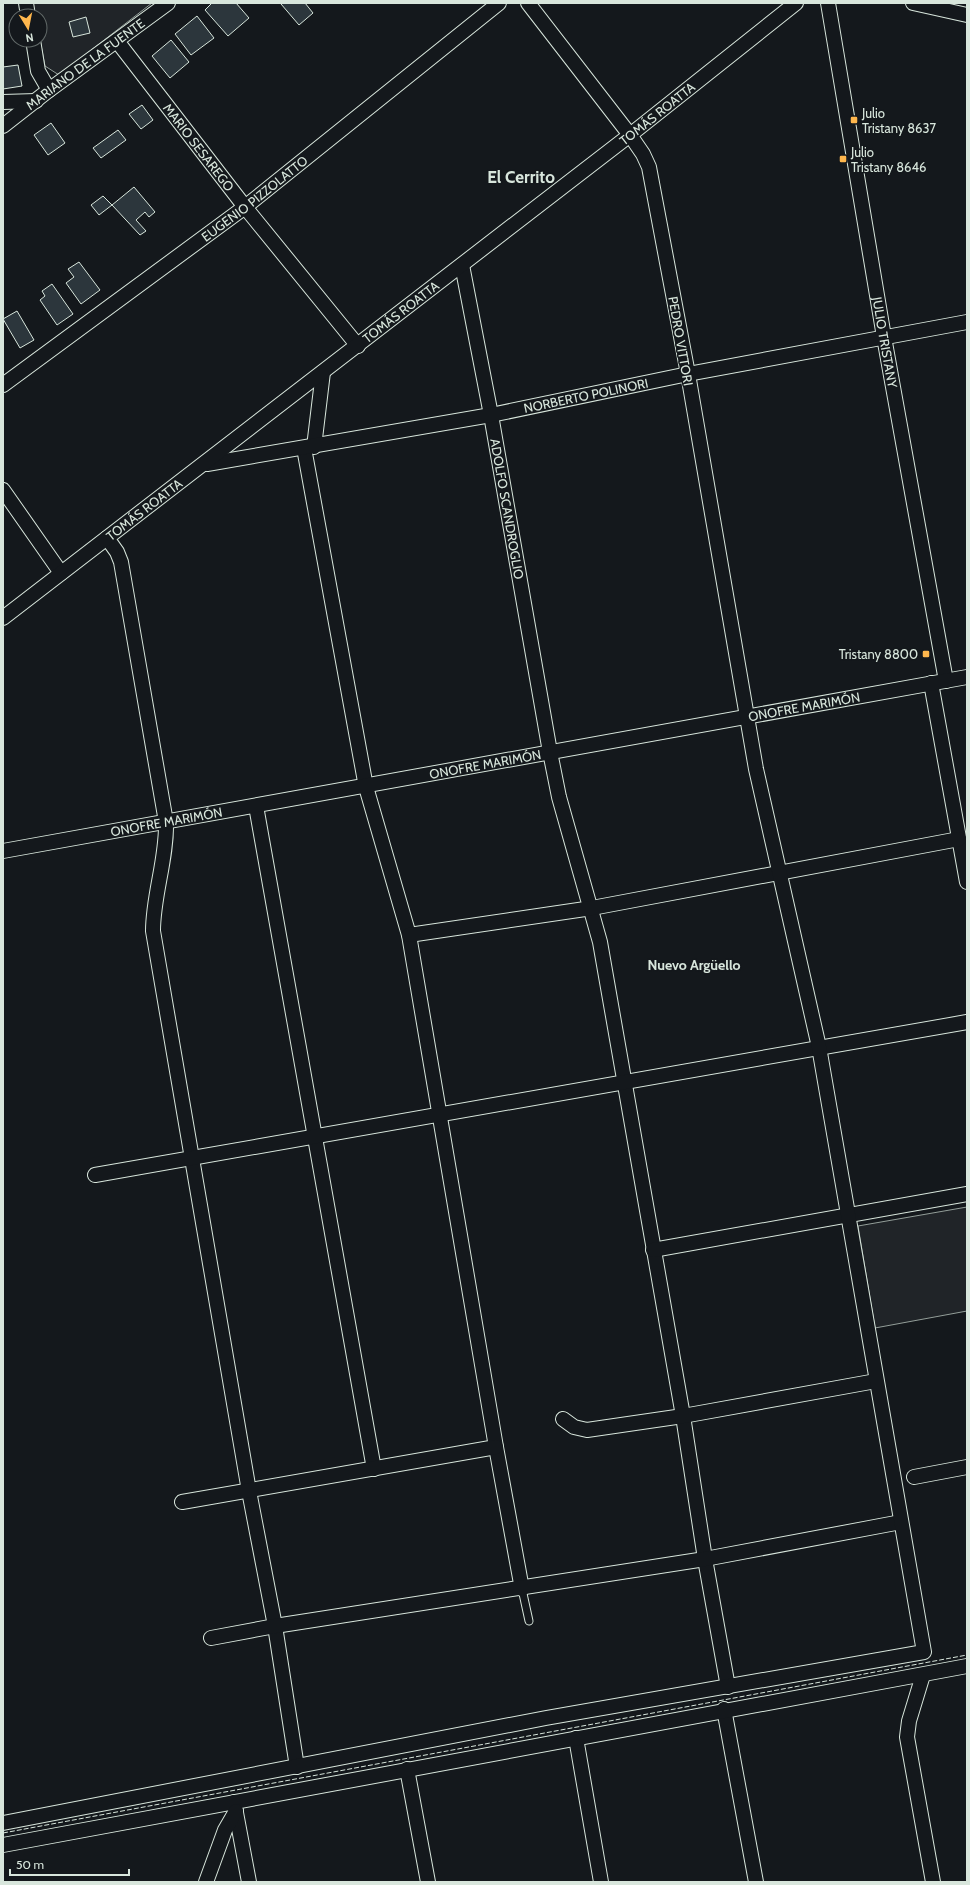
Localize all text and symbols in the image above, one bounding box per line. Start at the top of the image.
north arrow [8,8,48,48]
street label: MARIANO DE LA FUENTE [24,16,148,114]
street label: TOMÁS ROATTA [616,79,698,148]
street label: MARIO SESAREGO [160,100,238,194]
place label: Julio Tristany 8637 [861,105,937,136]
marker: Julio Tristany 8637 [849,115,859,125]
place label: Julio Tristany 8646 [850,144,926,175]
street label: EUGENIO PIZZOLATTO [198,152,311,245]
marker: Julio Tristany 8646 [838,154,848,164]
district label: El Cerrito [487,167,555,187]
street label: TOMÁS ROATTA [359,277,442,346]
street label: PEDRO VITTORI [665,295,697,387]
street label: JULIO TRISTANY [869,295,901,390]
street label: NORBERTO POLINORI [522,375,650,416]
street label: ADOLFO SCANDROGLIO [487,437,528,580]
street label: TOMÁS ROATTA [103,475,185,544]
place label: Tristany 8800 [839,646,918,662]
marker: Tristany 8800 [921,649,931,659]
street label: ONOFRE MARIMÓN [747,688,861,724]
street label: ONOFRE MARIMÓN [428,746,542,782]
street label: ONOFRE MARIMÓN [109,804,224,839]
district label: Nuevo Argüello [647,956,741,974]
scale bar [10,1851,129,1877]
text: 50 m [16,1857,44,1872]

